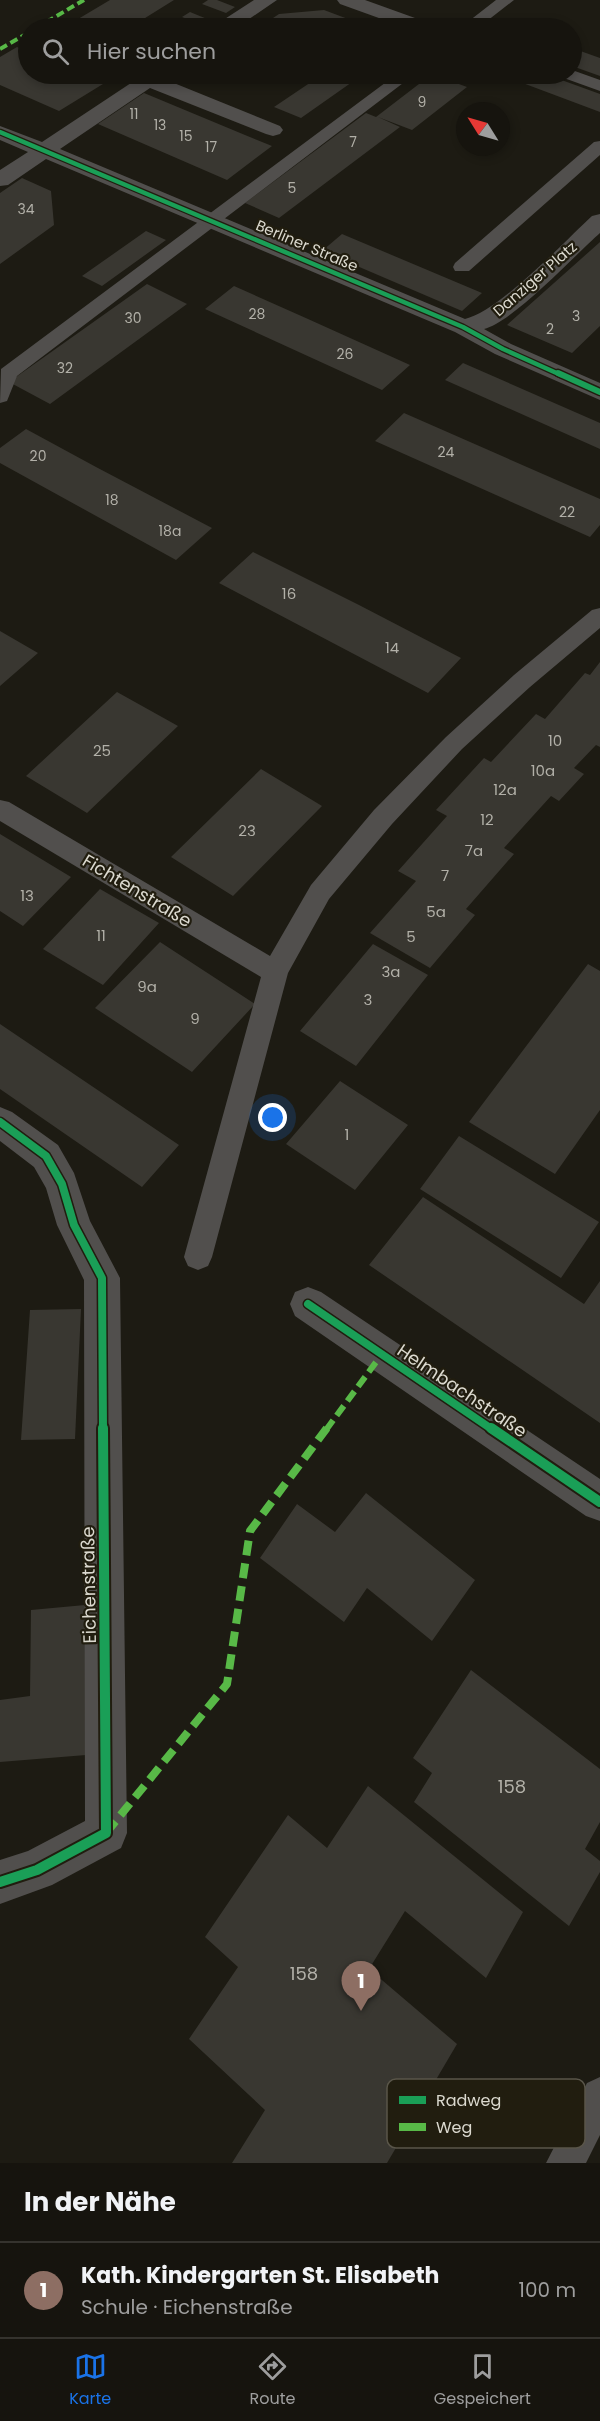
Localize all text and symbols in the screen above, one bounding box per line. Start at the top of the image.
search box [18,18,582,84]
icon: search [39,35,72,68]
text: Hier suchen [87,36,216,67]
house number: 9 [418,92,426,112]
north arrow [456,102,510,156]
house number: 11 [130,104,138,124]
house number: 13 [154,115,166,135]
house number: 15 [179,126,193,146]
house number: 7 [349,132,357,152]
house number: 17 [205,137,217,157]
house number: 5 [288,178,296,198]
house number: 34 [17,199,35,219]
street label: Berliner Straße [253,214,362,277]
street label: Danziger Platz [488,236,581,321]
house number: 28 [249,304,266,324]
house number: 3 [572,306,580,326]
house number: 30 [124,308,142,328]
house number: 2 [546,319,554,339]
house number: 26 [337,344,354,364]
house number: 32 [57,358,73,378]
house number: 24 [438,442,455,462]
house number: 20 [30,446,46,466]
house number: 18 [105,490,119,510]
house number: 22 [559,502,575,522]
house number: 18a [159,521,181,541]
house number: 16 [282,583,296,604]
house number: 14 [385,637,399,658]
house number: 10 [548,730,562,751]
house number: 25 [93,740,111,761]
house number: 10a [531,760,555,781]
house number: 12a [493,779,517,800]
house number: 12 [480,809,494,830]
house number: 23 [238,820,256,841]
house number: 7a [465,840,483,861]
street label: Fichtenstraße [78,848,197,933]
house number: 7 [441,865,449,886]
house number: 13 [20,885,34,906]
house number: 5a [426,901,446,922]
house number: 11 [96,925,106,946]
house number: 5 [406,926,416,947]
house number: 3a [382,961,400,982]
house number: 9a [137,976,157,997]
house number: 3 [364,989,372,1010]
house number: 9 [190,1008,200,1029]
your location [258,1103,287,1132]
house number: 1 [345,1124,349,1145]
street label: Helmbachstraße [392,1338,532,1443]
street label: Eichenstraße [75,1526,102,1644]
house number: 158 [498,1774,526,1799]
house number: 158 [290,1961,318,1986]
pin: 1 [342,1962,380,2011]
legend [387,2079,585,2148]
text: Radweg [436,2089,501,2112]
text: Weg [436,2116,472,2139]
text: In der Nähe [24,2184,176,2220]
text: Kath. Kindergarten St. Elisabeth [81,2260,439,2291]
text: 1 [40,2276,47,2304]
text: 100 m [519,2276,576,2304]
text: Schule · Eichenstraße [81,2293,293,2321]
tab: Karte [69,2350,111,2411]
tab: Route [250,2350,296,2411]
tab: Gespeichert [434,2350,531,2411]

